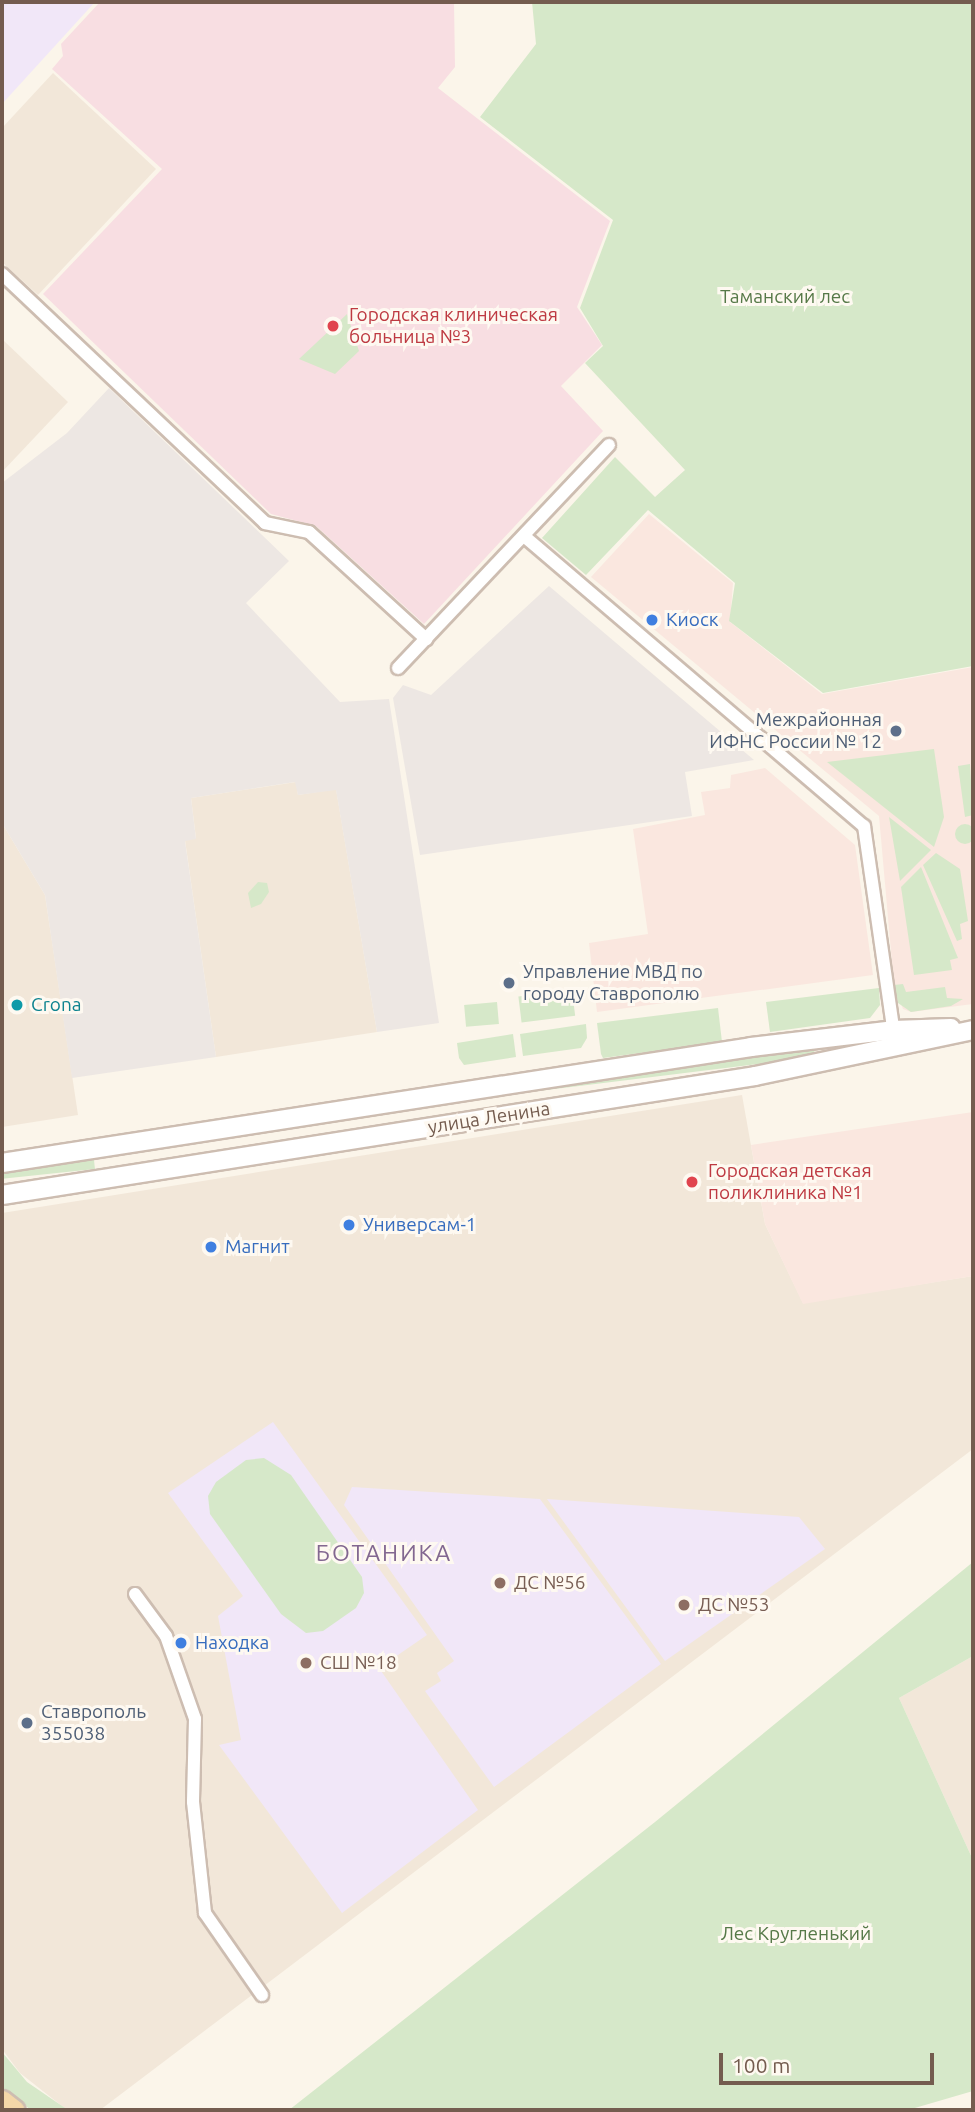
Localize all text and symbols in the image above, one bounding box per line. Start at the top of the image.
park label: Таманский лес [720,286,850,308]
place label: Городская клиническая больница №3 [349,304,558,348]
marker: Городская клиническая больница №3 [323,316,343,336]
place label: Киоск [666,609,719,631]
marker: Киоск [644,612,660,628]
place label: Межрайонная ИФНС России № 12 [709,709,882,753]
marker: Межрайонная ИФНС России № 12 [888,723,904,739]
place label: Управление МВД по городу Ставрополю [523,961,703,1005]
marker: Управление МВД по городу Ставрополю [501,975,517,991]
place label: Crona [31,994,82,1016]
marker: Crona [9,997,25,1013]
street label: улица Ленина [426,1097,552,1139]
place label: Городская детская поликлиника №1 [708,1160,872,1204]
marker: Городская детская поликлиника №1 [682,1172,702,1192]
place label: Универсам-1 [363,1214,477,1236]
marker: Универсам-1 [341,1217,357,1233]
place label: Магнит [225,1236,290,1258]
marker: Магнит [203,1239,219,1255]
district label: БОТАНИКА [317,1539,451,1567]
place label: ДС №56 [514,1572,585,1594]
marker: ДС №56 [492,1575,508,1591]
place label: ДС №53 [698,1594,769,1616]
marker: ДС №53 [676,1597,692,1613]
place label: Находка [195,1632,269,1654]
marker: Находка [173,1635,189,1651]
place label: СШ №18 [320,1652,397,1674]
marker: СШ №18 [298,1655,314,1671]
place label: Ставрополь 355038 [41,1701,146,1745]
marker: Ставрополь 355038 [19,1715,35,1731]
park label: Лес Кругленький [721,1923,871,1945]
scale bar [723,2038,938,2082]
text: 100 m [732,2053,790,2077]

